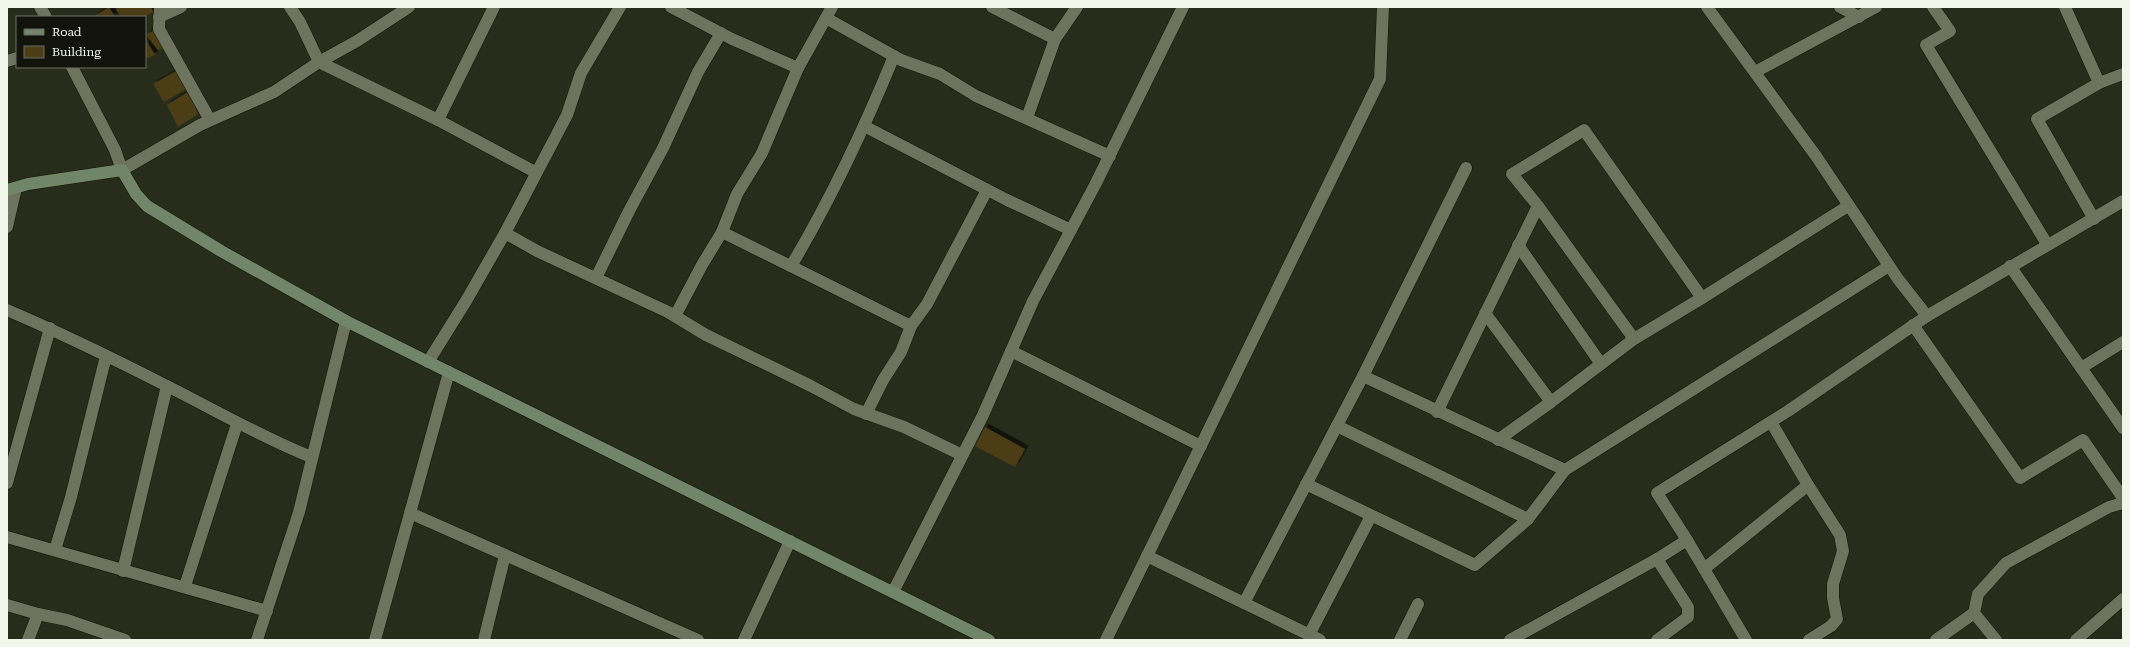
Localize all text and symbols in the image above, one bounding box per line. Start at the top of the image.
legend [16,16,146,68]
text: Road [52,25,82,39]
text: Building [52,45,101,59]

